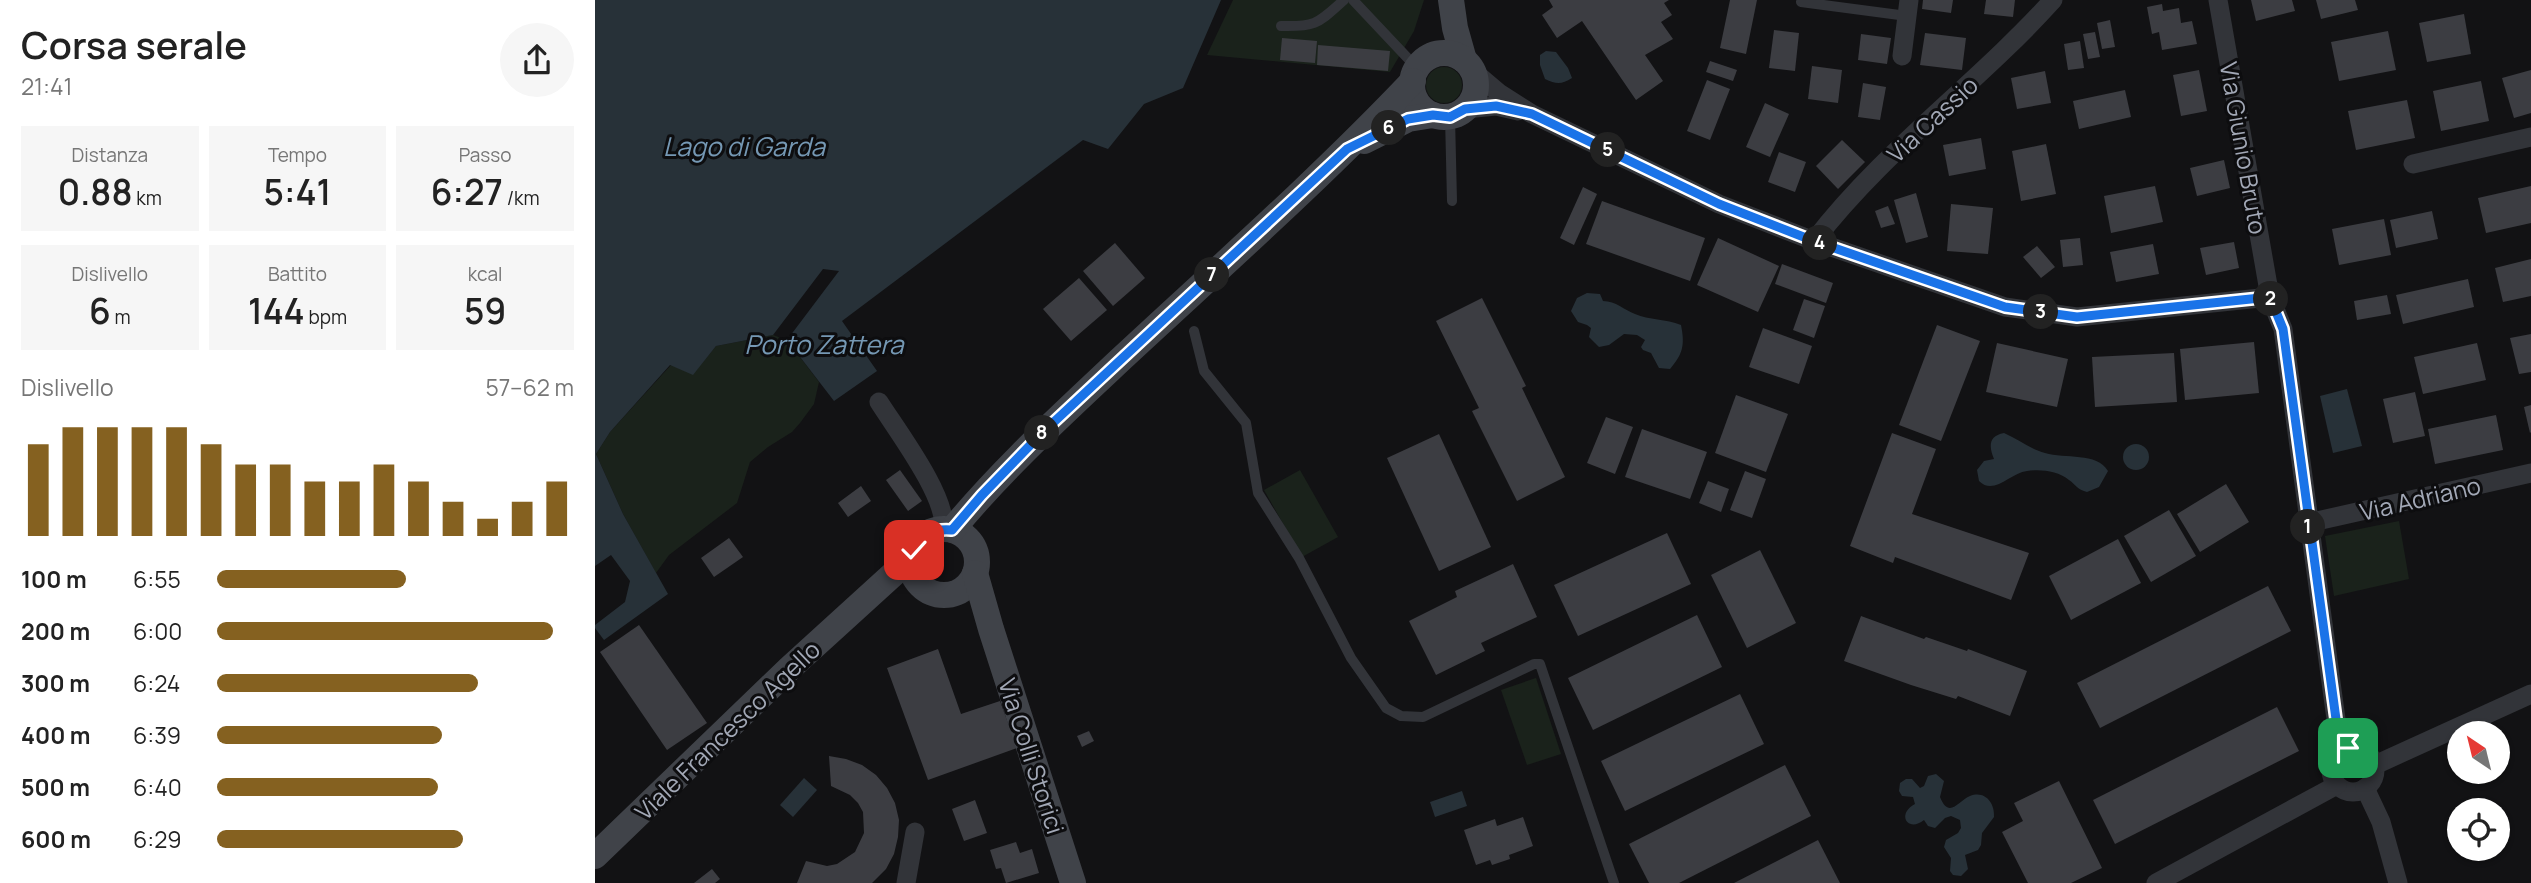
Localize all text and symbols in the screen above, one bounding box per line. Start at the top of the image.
text: Corsa serale [21,18,247,70]
button: share [500,23,574,97]
street label: Via Giunio Bruto [2213,59,2275,237]
street label: Via Cassio [1879,68,1985,170]
text: 21:41 [21,70,73,102]
pin: 6 [1371,110,1407,146]
text: 6 [1383,114,1394,140]
water label: Lago di Garda [663,128,827,164]
pin: 5 [1591,132,1625,168]
text: 5 [1602,136,1613,162]
text: Distanza [71,142,148,168]
text: Tempo [268,142,327,168]
text: Passo [459,142,512,168]
text: 0.88 [58,168,132,216]
text: 5:41 [264,168,331,216]
text: 6:27 [431,168,503,216]
text: km [132,185,162,211]
text: /km [503,185,540,211]
pin: 4 [1803,226,1837,260]
text: 4 [1814,229,1825,255]
pin: 7 [1195,258,1229,292]
text: Dislivello [72,261,148,287]
text: Battito [268,261,327,287]
text: kcal [468,261,503,287]
text: 7 [1206,261,1217,287]
pin: 2 [2253,282,2289,316]
text: 2 [2265,285,2276,311]
text: 6 [89,287,111,335]
text: 144 [248,287,305,335]
text: 59 [464,287,506,335]
pin: 3 [2023,294,2059,330]
text: 3 [2035,298,2046,324]
text: m [111,304,131,330]
text: bpm [305,304,347,330]
water label: Porto Zattera [744,326,905,362]
text: Dislivello [21,371,114,403]
text: 57–62 m [486,371,574,403]
pin: 8 [1025,416,1059,450]
text: 8 [1036,419,1047,445]
street label: Via Adriano [2356,468,2484,528]
pin: 1 [2291,510,2325,544]
text: 1 [2303,513,2312,539]
pin [884,520,944,580]
icon: check [895,531,933,569]
text: 100 m [21,563,87,595]
text: 6:55 [133,563,181,595]
text: 200 m [21,615,90,647]
text: 6:00 [133,615,182,647]
street label: Viale Francesco Agello [627,633,827,827]
text: 300 m [21,667,90,699]
text: 6:24 [133,667,180,699]
street label: Via Colli Storici [991,674,1073,838]
pin [2318,718,2378,778]
text: 400 m [21,719,91,751]
text: 6:39 [133,719,181,751]
north arrow [2447,721,2509,784]
map controls [2447,721,2510,861]
icon: arrive [2329,729,2367,767]
text: 500 m [21,771,90,803]
text: 6:40 [133,771,182,803]
button: locate [2447,798,2510,861]
text: 600 m [21,823,91,855]
text: 6:29 [133,823,182,855]

